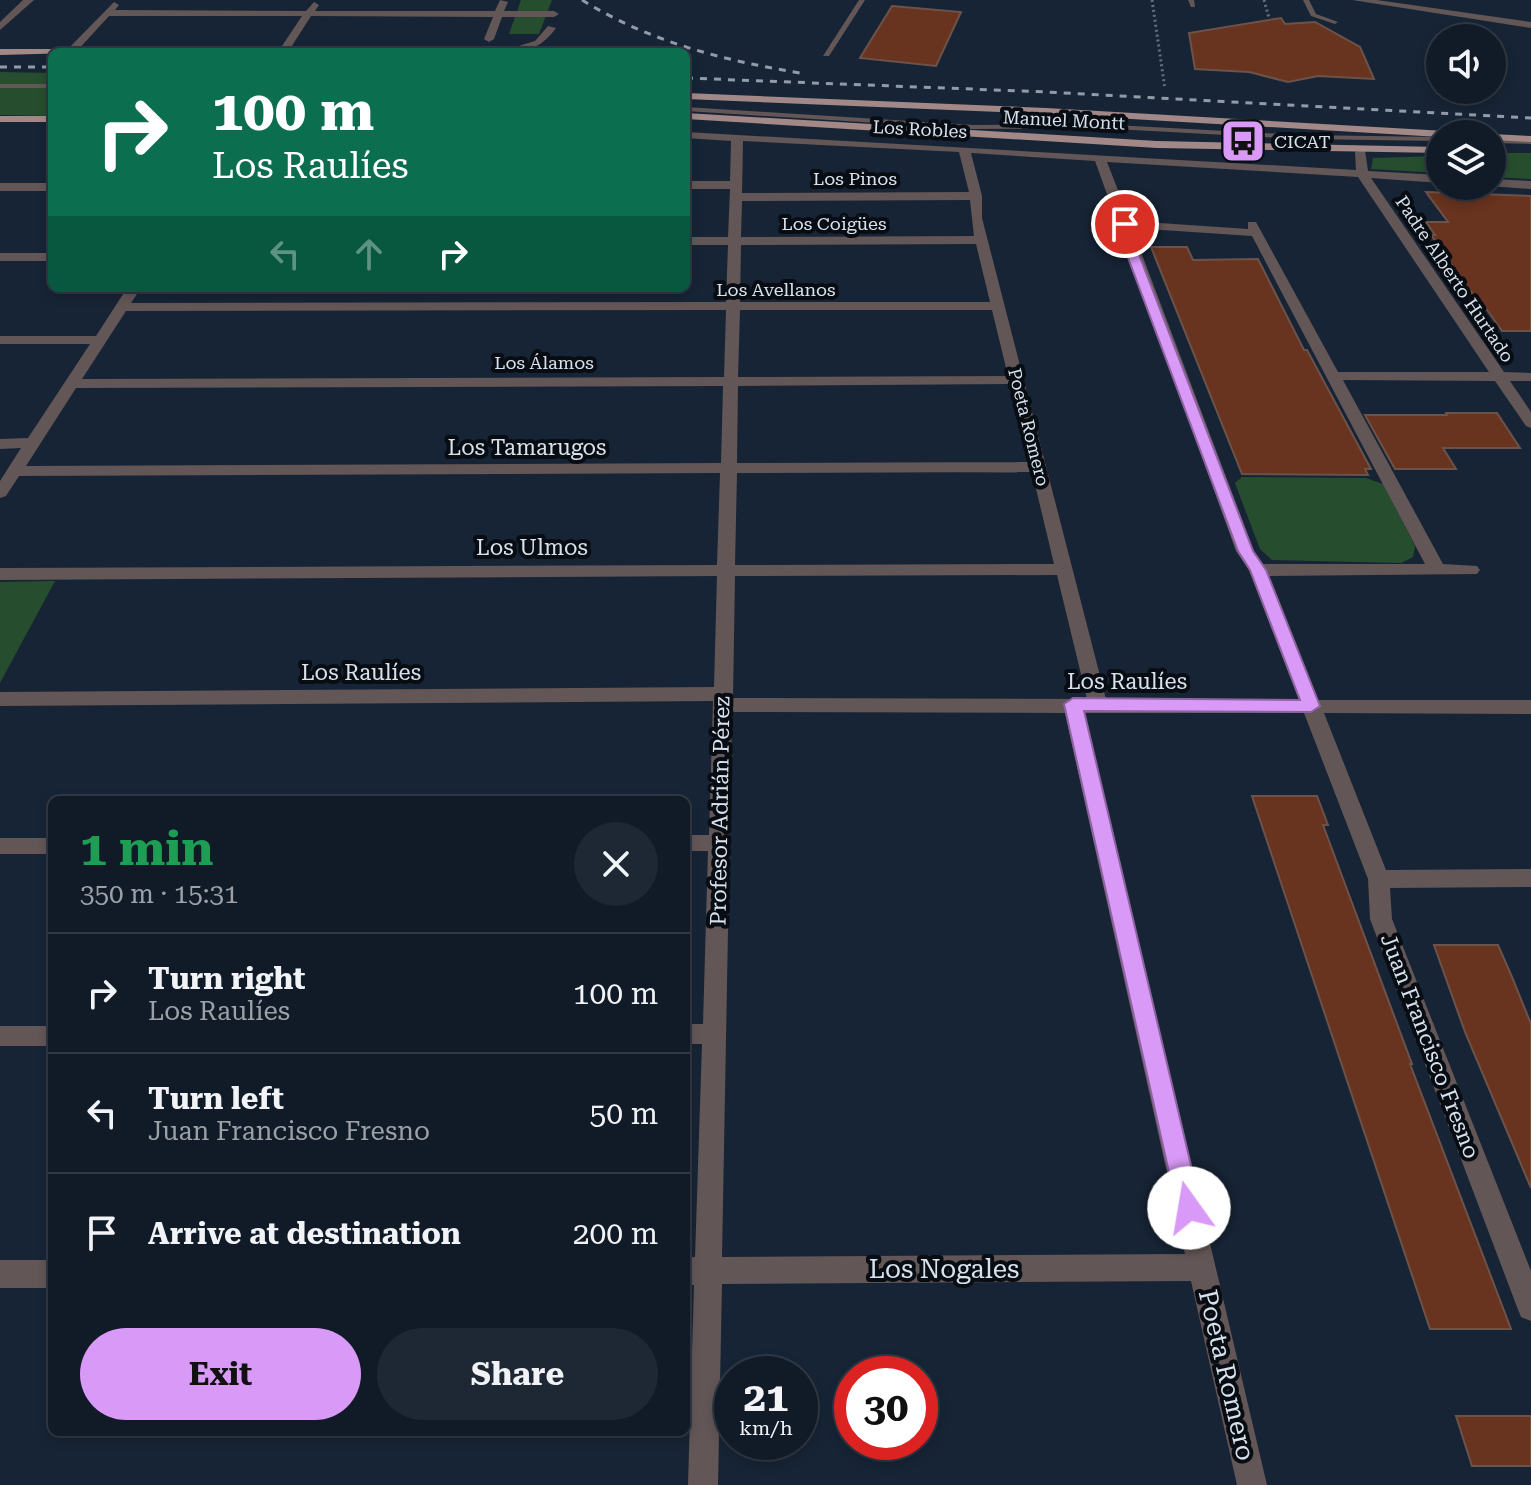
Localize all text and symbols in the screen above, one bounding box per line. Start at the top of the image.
map controls [1426,24,1506,200]
button: sound [1426,24,1506,104]
text: 100 m [212,78,374,144]
icon: right [80,80,184,184]
street label: Manuel Montt [1002,106,1126,134]
street label: Los Robles [872,116,968,142]
bus stop icon: CICAT [1219,117,1267,165]
button: layers [1426,120,1506,200]
place label: CICAT [1274,131,1331,152]
text: Los Raulíes [212,145,409,187]
street label: Los Pinos [813,168,897,189]
pin [1091,190,1159,258]
street label: Padre Alberto Hurtado [1391,192,1519,366]
icon: arrive [1103,202,1147,246]
street label: Los Coigües [781,213,887,234]
icon: left [263,232,307,276]
icon: ahead [347,232,391,276]
icon: right [431,232,475,276]
street label: Los Avellanos [716,279,836,300]
street label: Los Álamos [494,352,594,373]
street label: Poeta Romero [1004,366,1054,488]
street label: Los Tamarugos [447,435,607,460]
street label: Los Ulmos [476,535,588,560]
street label: Los Raulíes [301,660,421,685]
street label: Los Raulíes [1067,669,1187,694]
street label: Profesor Adrián Pérez [705,696,735,926]
text: 1 min [80,821,213,877]
button: close [574,822,658,906]
text: 350 m · 15:31 [80,879,239,909]
street label: Juan Francisco Fresno [1376,930,1484,1162]
text: Turn right [148,961,305,996]
icon: right [80,971,124,1015]
text: 100 m [573,976,658,1011]
text: Los Raulíes [148,996,290,1026]
text: Turn left [148,1081,284,1116]
icon: left [80,1091,124,1135]
text: 50 m [589,1096,658,1131]
text: Juan Francisco Fresno [148,1116,430,1146]
position arrow [1147,1166,1231,1250]
icon: arrive [80,1211,124,1255]
text: Arrive at destination [148,1216,461,1251]
text: 200 m [573,1216,658,1251]
street label: Los Nogales [869,1254,1019,1284]
street label: Poeta Romero [1193,1287,1261,1463]
button: Exit [80,1328,361,1420]
button: Share [377,1328,658,1420]
speed limit sign: 30 [834,1356,938,1460]
text: 21 [744,1374,788,1421]
text: km/h [739,1416,793,1440]

